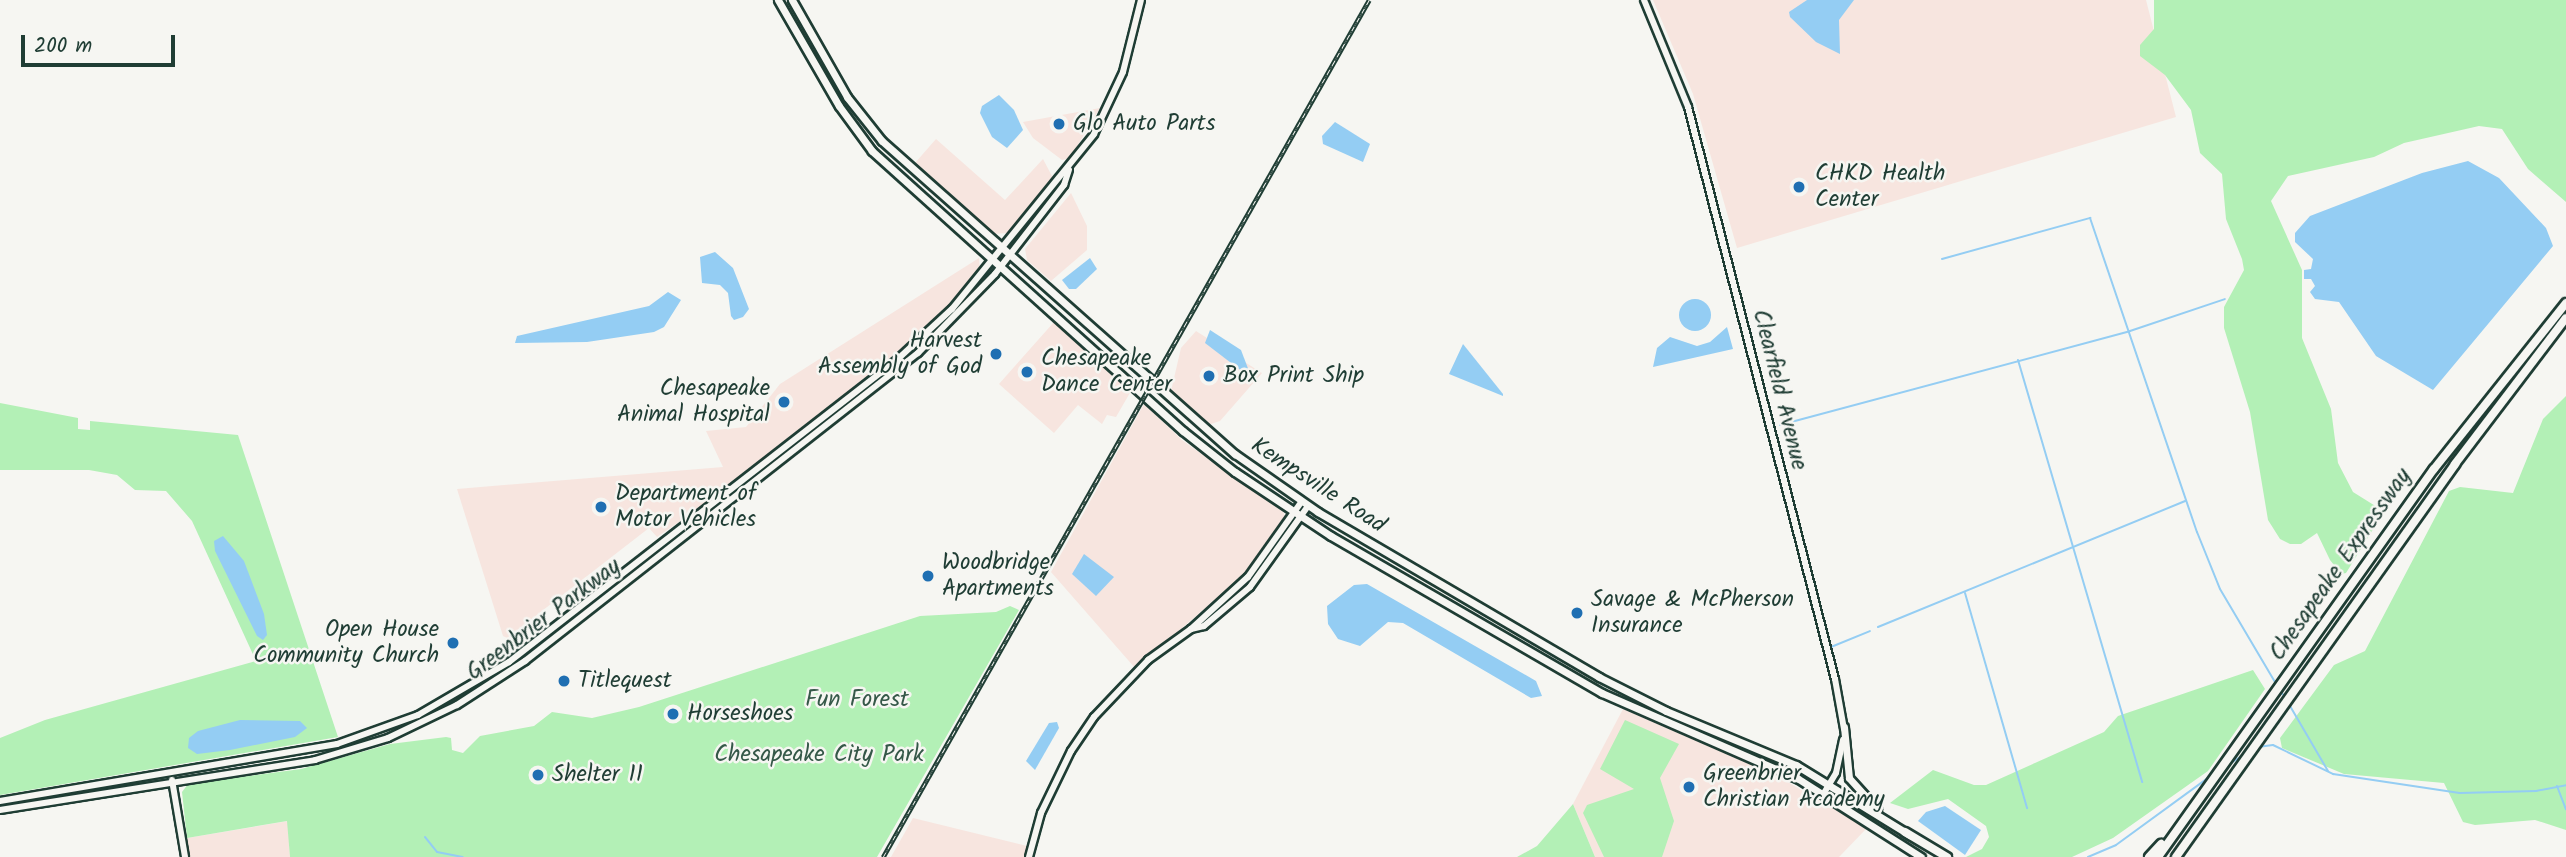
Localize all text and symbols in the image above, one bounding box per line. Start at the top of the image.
scale bar [24,21,178,65]
text: 200 m [34,30,92,63]
place label: Glo Auto Parts [1073,110,1216,138]
marker: Glo Auto Parts [1051,116,1067,132]
place label: CHKD Health Center [1815,160,1945,214]
marker: CHKD Health Center [1789,177,1809,197]
street label: Clearfield Avenue [1746,307,1812,473]
place label: Harvest Assembly of God [818,327,982,381]
place label: Chesapeake Dance Center [1041,345,1172,399]
marker: Harvest Assembly of God [988,346,1004,362]
place label: Box Print Ship [1223,362,1364,390]
marker: Chesapeake Dance Center [1019,364,1035,380]
marker: Box Print Ship [1201,368,1217,384]
place label: Chesapeake Animal Hospital [617,375,770,429]
marker: Chesapeake Animal Hospital [776,394,792,410]
street label: Kempsville Road [1245,432,1391,540]
street label: Chesapeake Expressway [2264,464,2418,666]
place label: Department of Motor Vehicles [615,480,757,534]
marker: Department of Motor Vehicles [593,499,609,515]
place label: Woodbridge Apartments [942,549,1054,603]
street label: Greenbrier Parkway [462,553,626,687]
marker: Woodbridge Apartments [920,568,936,584]
place label: Savage & McPherson Insurance [1591,586,1794,640]
marker: Savage & McPherson Insurance [1569,605,1585,621]
place label: Open House Community Church [253,616,439,670]
marker: Open House Community Church [445,635,461,651]
place label: Titlequest [578,667,672,695]
marker: Titlequest [556,673,572,689]
park label: Fun Forest [805,686,909,714]
place label: Horseshoes [687,700,793,728]
marker: Horseshoes [665,706,681,722]
park label: Chesapeake City Park [714,741,924,769]
place label: Greenbrier Christian Academy [1703,760,1885,814]
place label: Shelter 11 [552,761,643,789]
marker: Shelter 11 [530,767,546,783]
marker: Greenbrier Christian Academy [1681,779,1697,795]

